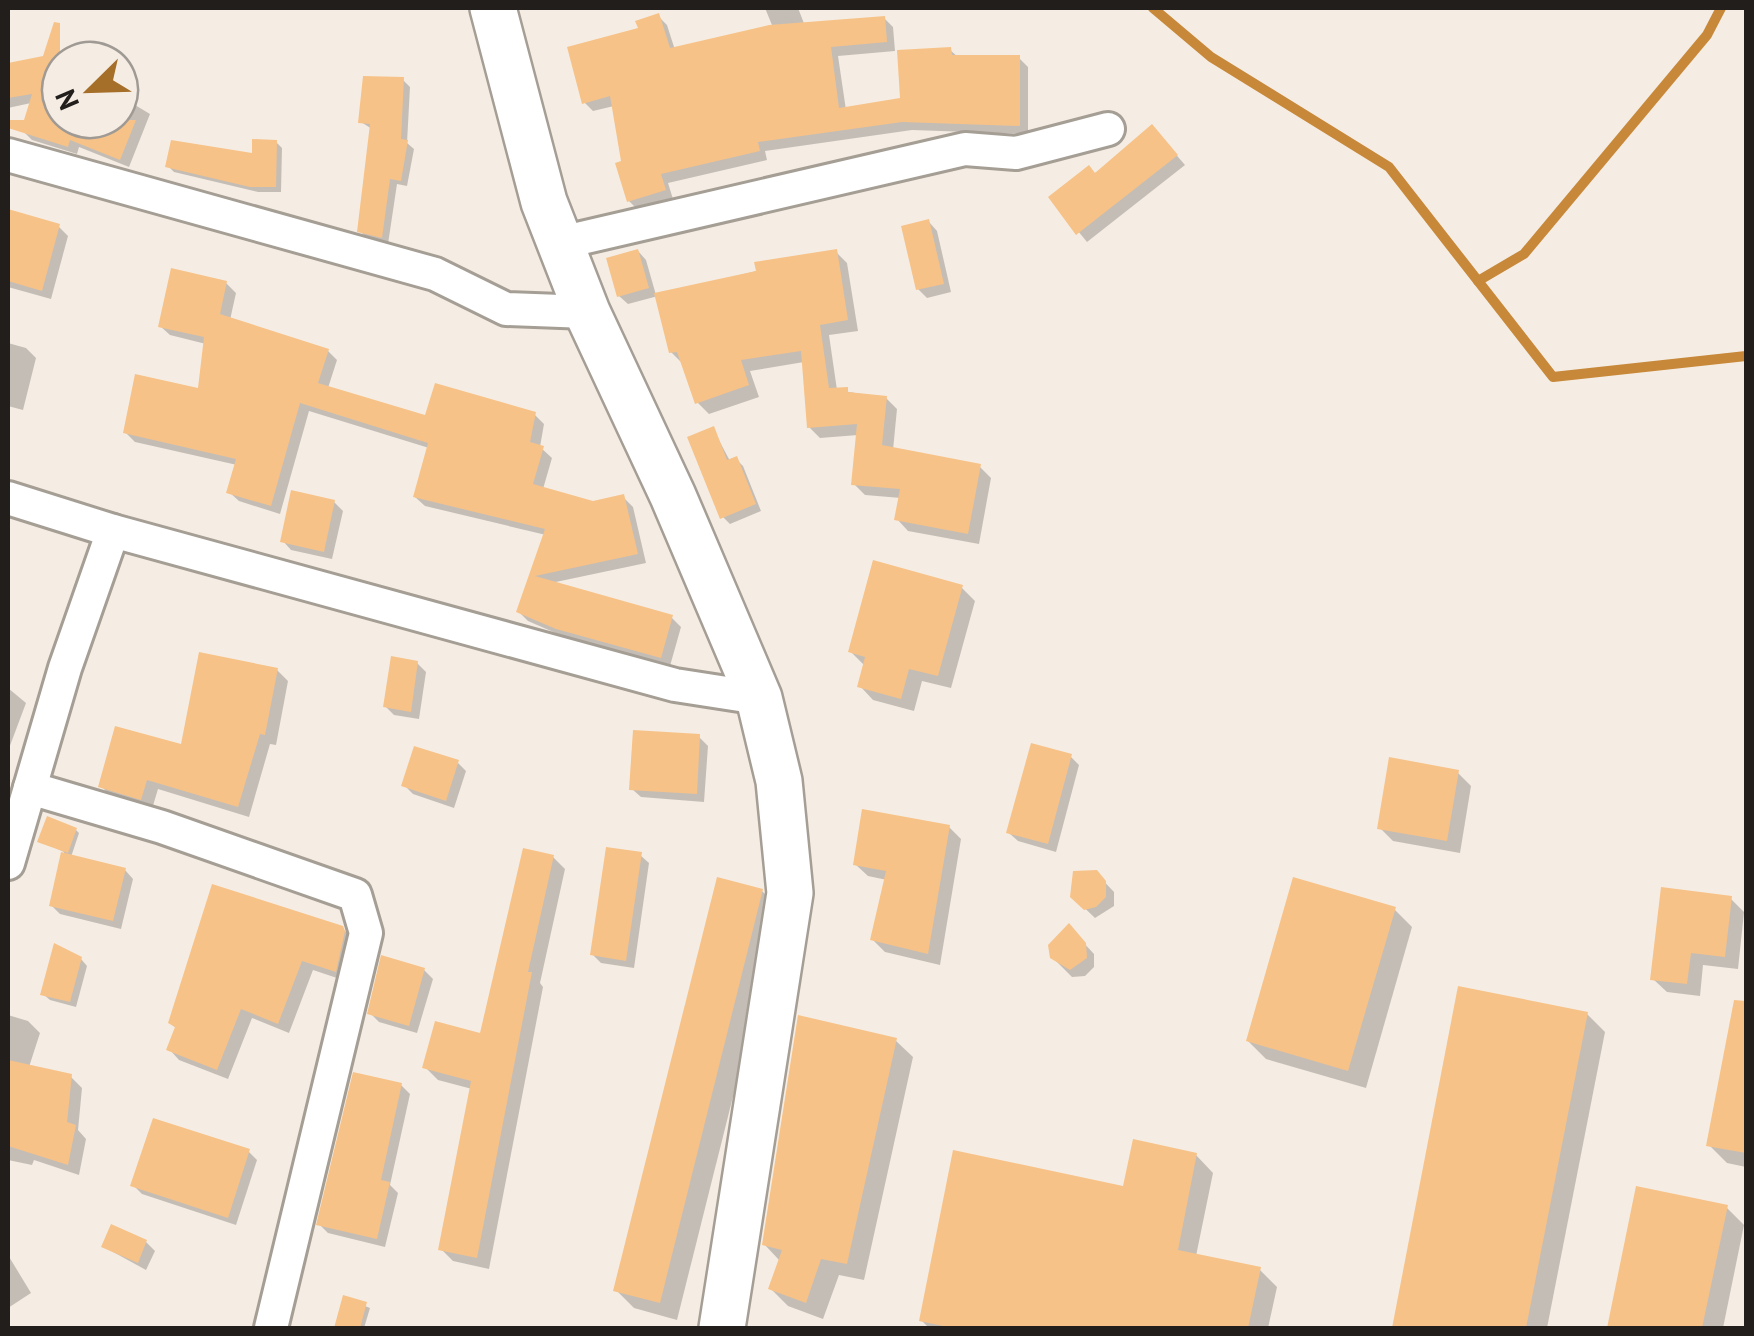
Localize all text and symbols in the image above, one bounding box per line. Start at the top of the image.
north arrow [40,40,140,140]
text: N [46,84,87,116]

